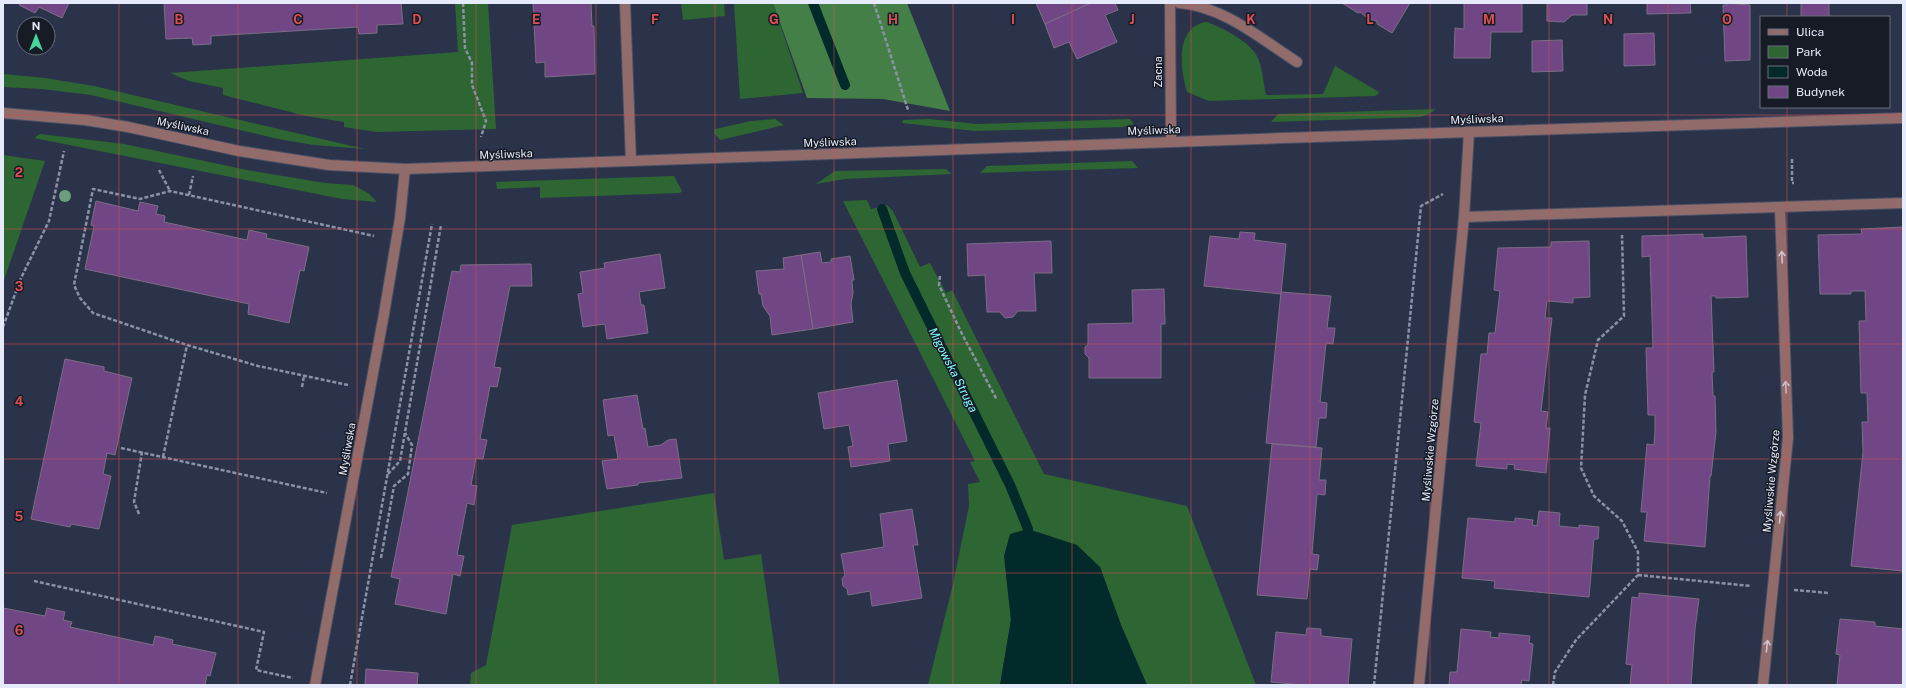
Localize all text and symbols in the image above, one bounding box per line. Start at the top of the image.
text: B [175,12,184,27]
text: C [293,12,303,27]
text: D [412,12,422,27]
text: E [532,12,540,27]
text: F [651,12,659,27]
text: G [769,12,779,27]
text: H [888,12,898,27]
text: I [1011,12,1015,27]
text: J [1129,12,1135,27]
text: K [1246,12,1256,27]
text: L [1366,12,1374,27]
text: M [1483,12,1495,27]
text: N [1603,12,1613,27]
text: O [1722,12,1732,27]
north arrow [16,16,56,56]
legend [1760,16,1890,108]
text: N [32,20,40,32]
text: Ulica [1796,25,1824,39]
text: Park [1796,45,1822,59]
street label: Zacna [1152,56,1164,88]
text: Woda [1796,65,1827,79]
text: Budynek [1796,85,1845,99]
street label: Myśliwska [1450,112,1504,126]
street label: Myśliwska [156,115,210,137]
street label: Myśliwska [1127,123,1181,137]
street label: Myśliwska [803,135,857,149]
street label: Myśliwska [479,147,533,161]
text: 2 [15,165,23,180]
one-way arrow [1778,251,1786,264]
text: 3 [15,279,24,294]
water label: Migowska Struga [926,325,980,415]
one-way arrow [1783,381,1790,394]
text: 4 [15,394,24,409]
street label: Myśliwskie Wzgórze [1420,398,1440,502]
street label: Myśliwska [336,422,358,476]
street label: Myśliwskie Wzgórze [1761,429,1781,533]
text: 5 [15,509,24,524]
one-way arrow [1776,511,1784,524]
text: 6 [15,623,24,638]
one-way arrow [1763,640,1771,653]

